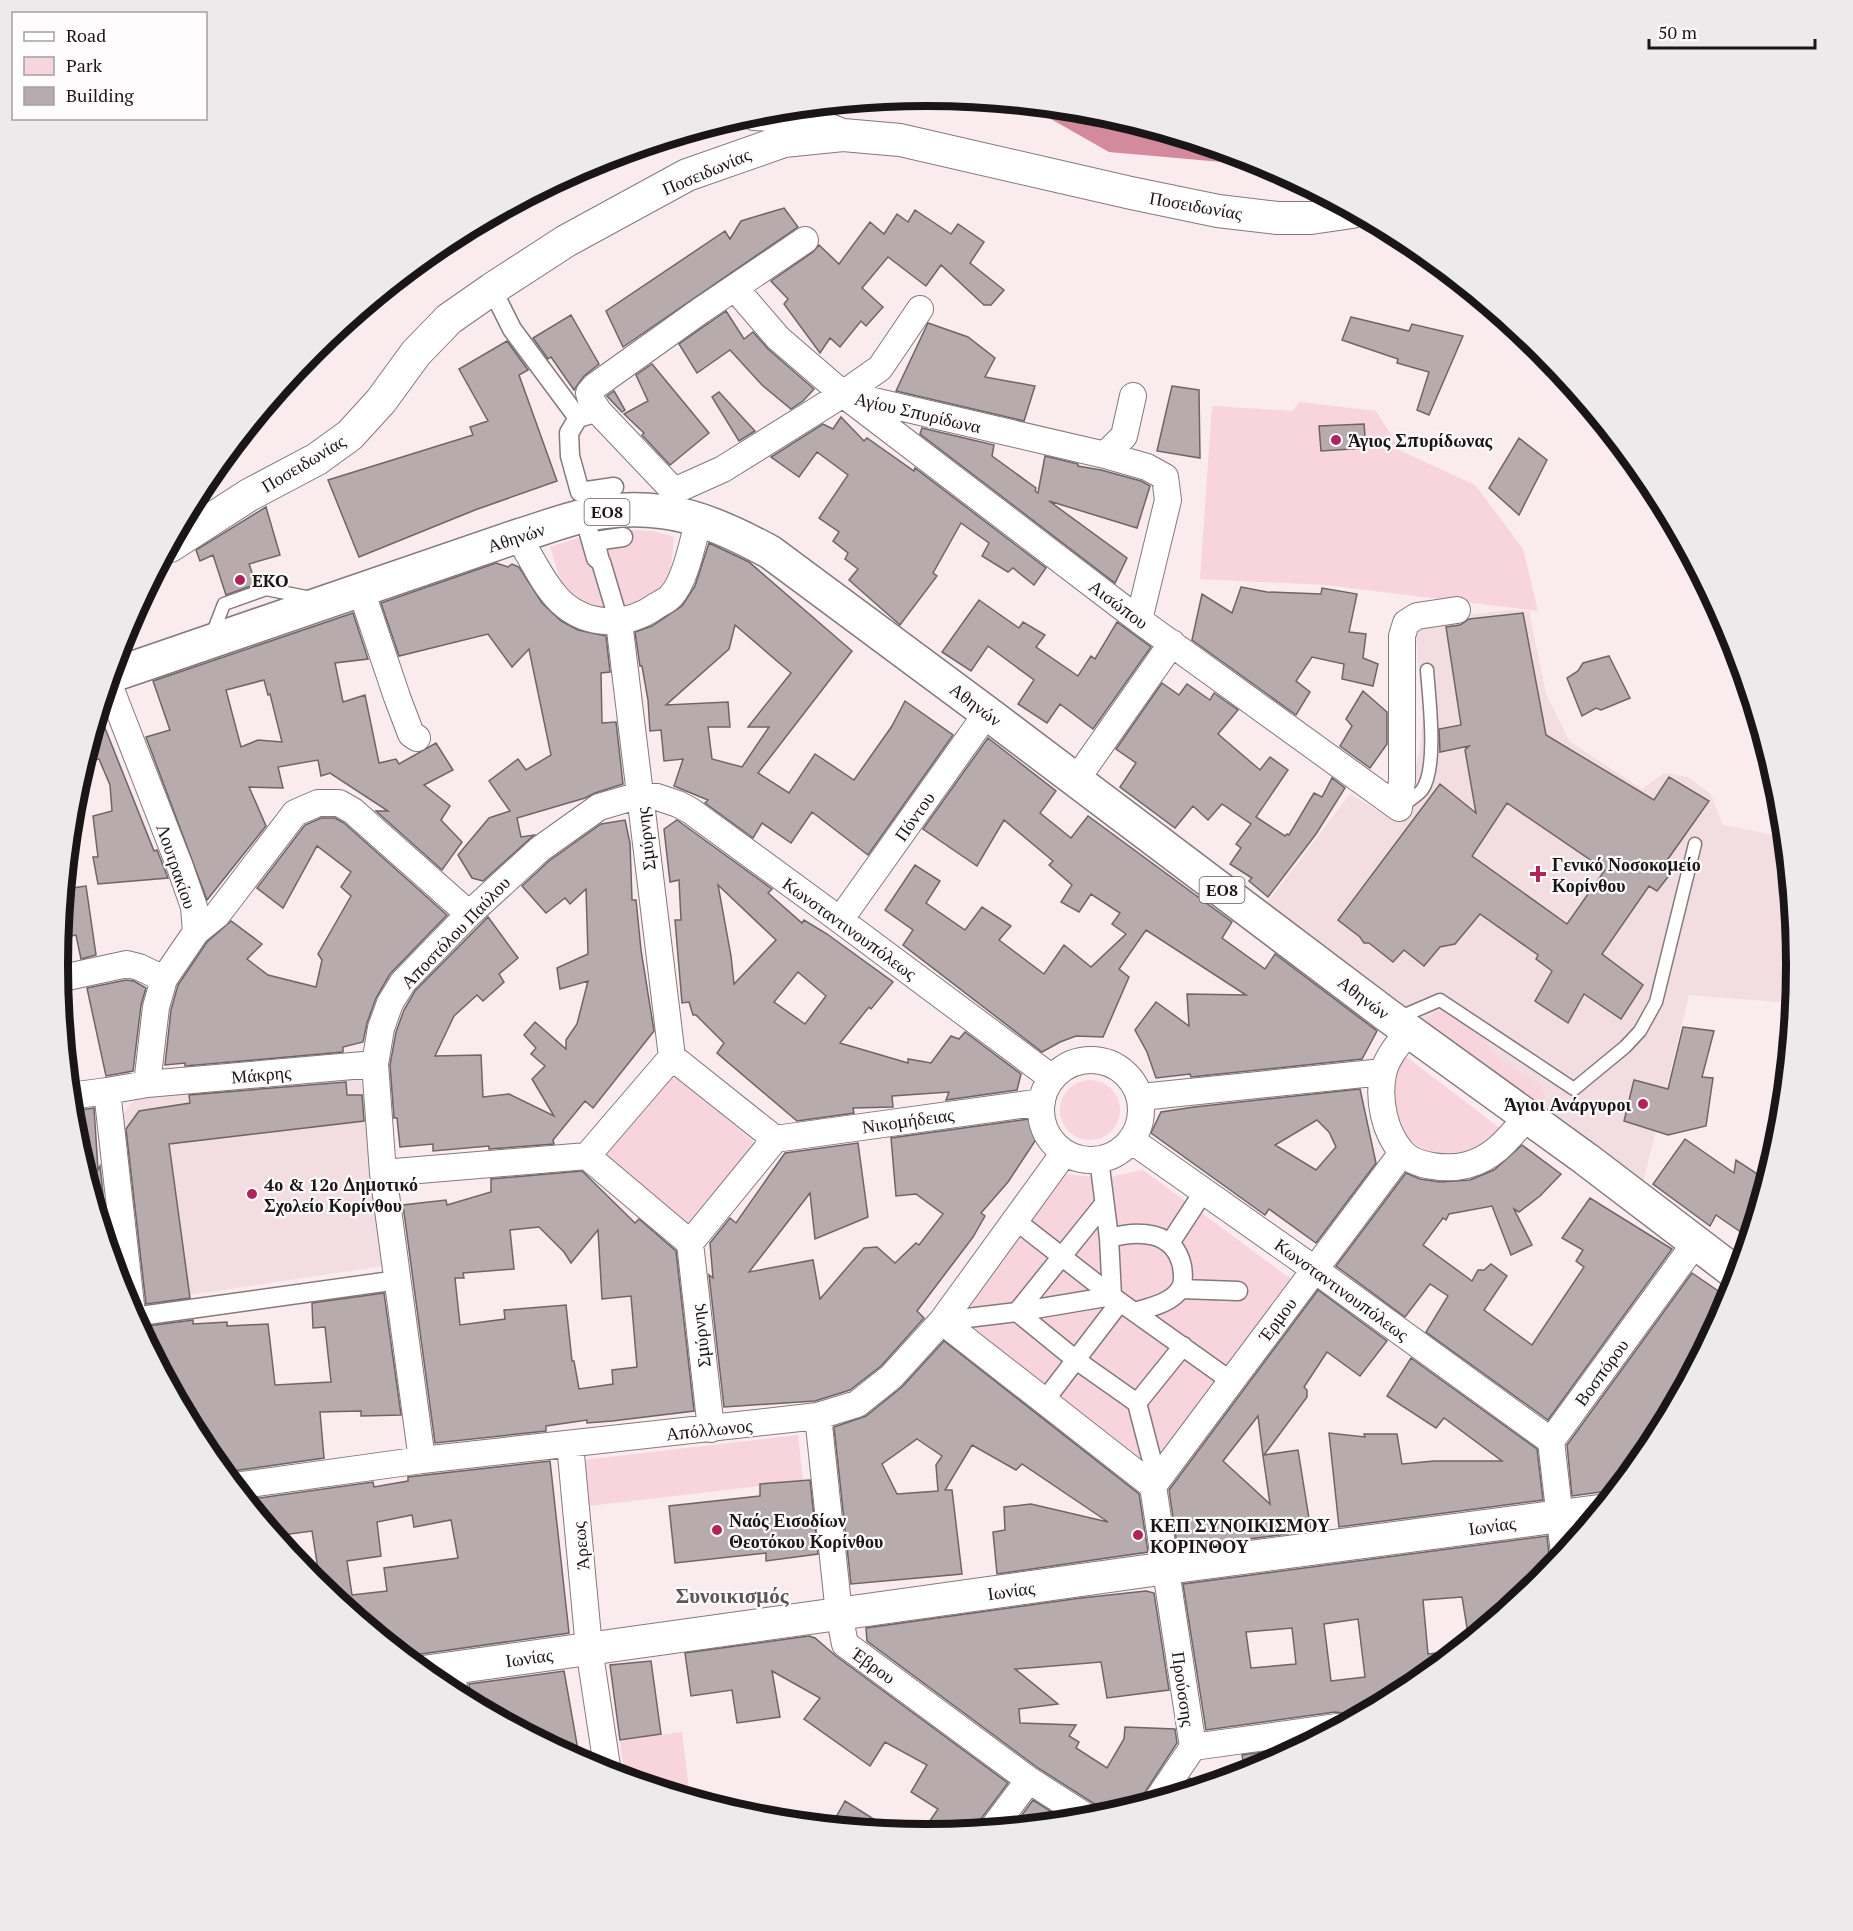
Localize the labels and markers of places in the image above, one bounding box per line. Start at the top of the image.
place label: Άγιος Σπυρίδωνας [1348,428,1492,452]
marker: Άγιος Σπυρίδωνας [1329,433,1343,447]
place label: EKO [252,568,288,592]
marker: EKO [233,573,247,587]
place label: Γενικό Νοσοκομείο Κορίνθου [1552,852,1701,897]
marker: Γενικό Νοσοκομείο Κορίνθου [1529,865,1547,883]
place label: Άγιοι Ανάργυροι [1504,1092,1631,1116]
marker: Άγιοι Ανάργυροι [1636,1097,1650,1111]
place label: 4ο & 12ο Δημοτικό Σχολείο Κορίνθου [264,1172,418,1217]
marker: 4ο & 12ο Δημοτικό Σχολείο Κορίνθου [245,1187,259,1201]
place label: Ναός Εισοδίων Θεοτόκου Κορίνθου [729,1508,883,1553]
place label: ΚΕΠ ΣΥΝΟΙΚΙΣΜΟΥ ΚΟΡΙΝΘΟΥ [1150,1513,1330,1558]
marker: Ναός Εισοδίων Θεοτόκου Κορίνθου [710,1523,724,1537]
marker: ΚΕΠ ΣΥΝΟΙΚΙΣΜΟΥ ΚΟΡΙΝΘΟΥ [1131,1528,1145,1542]

